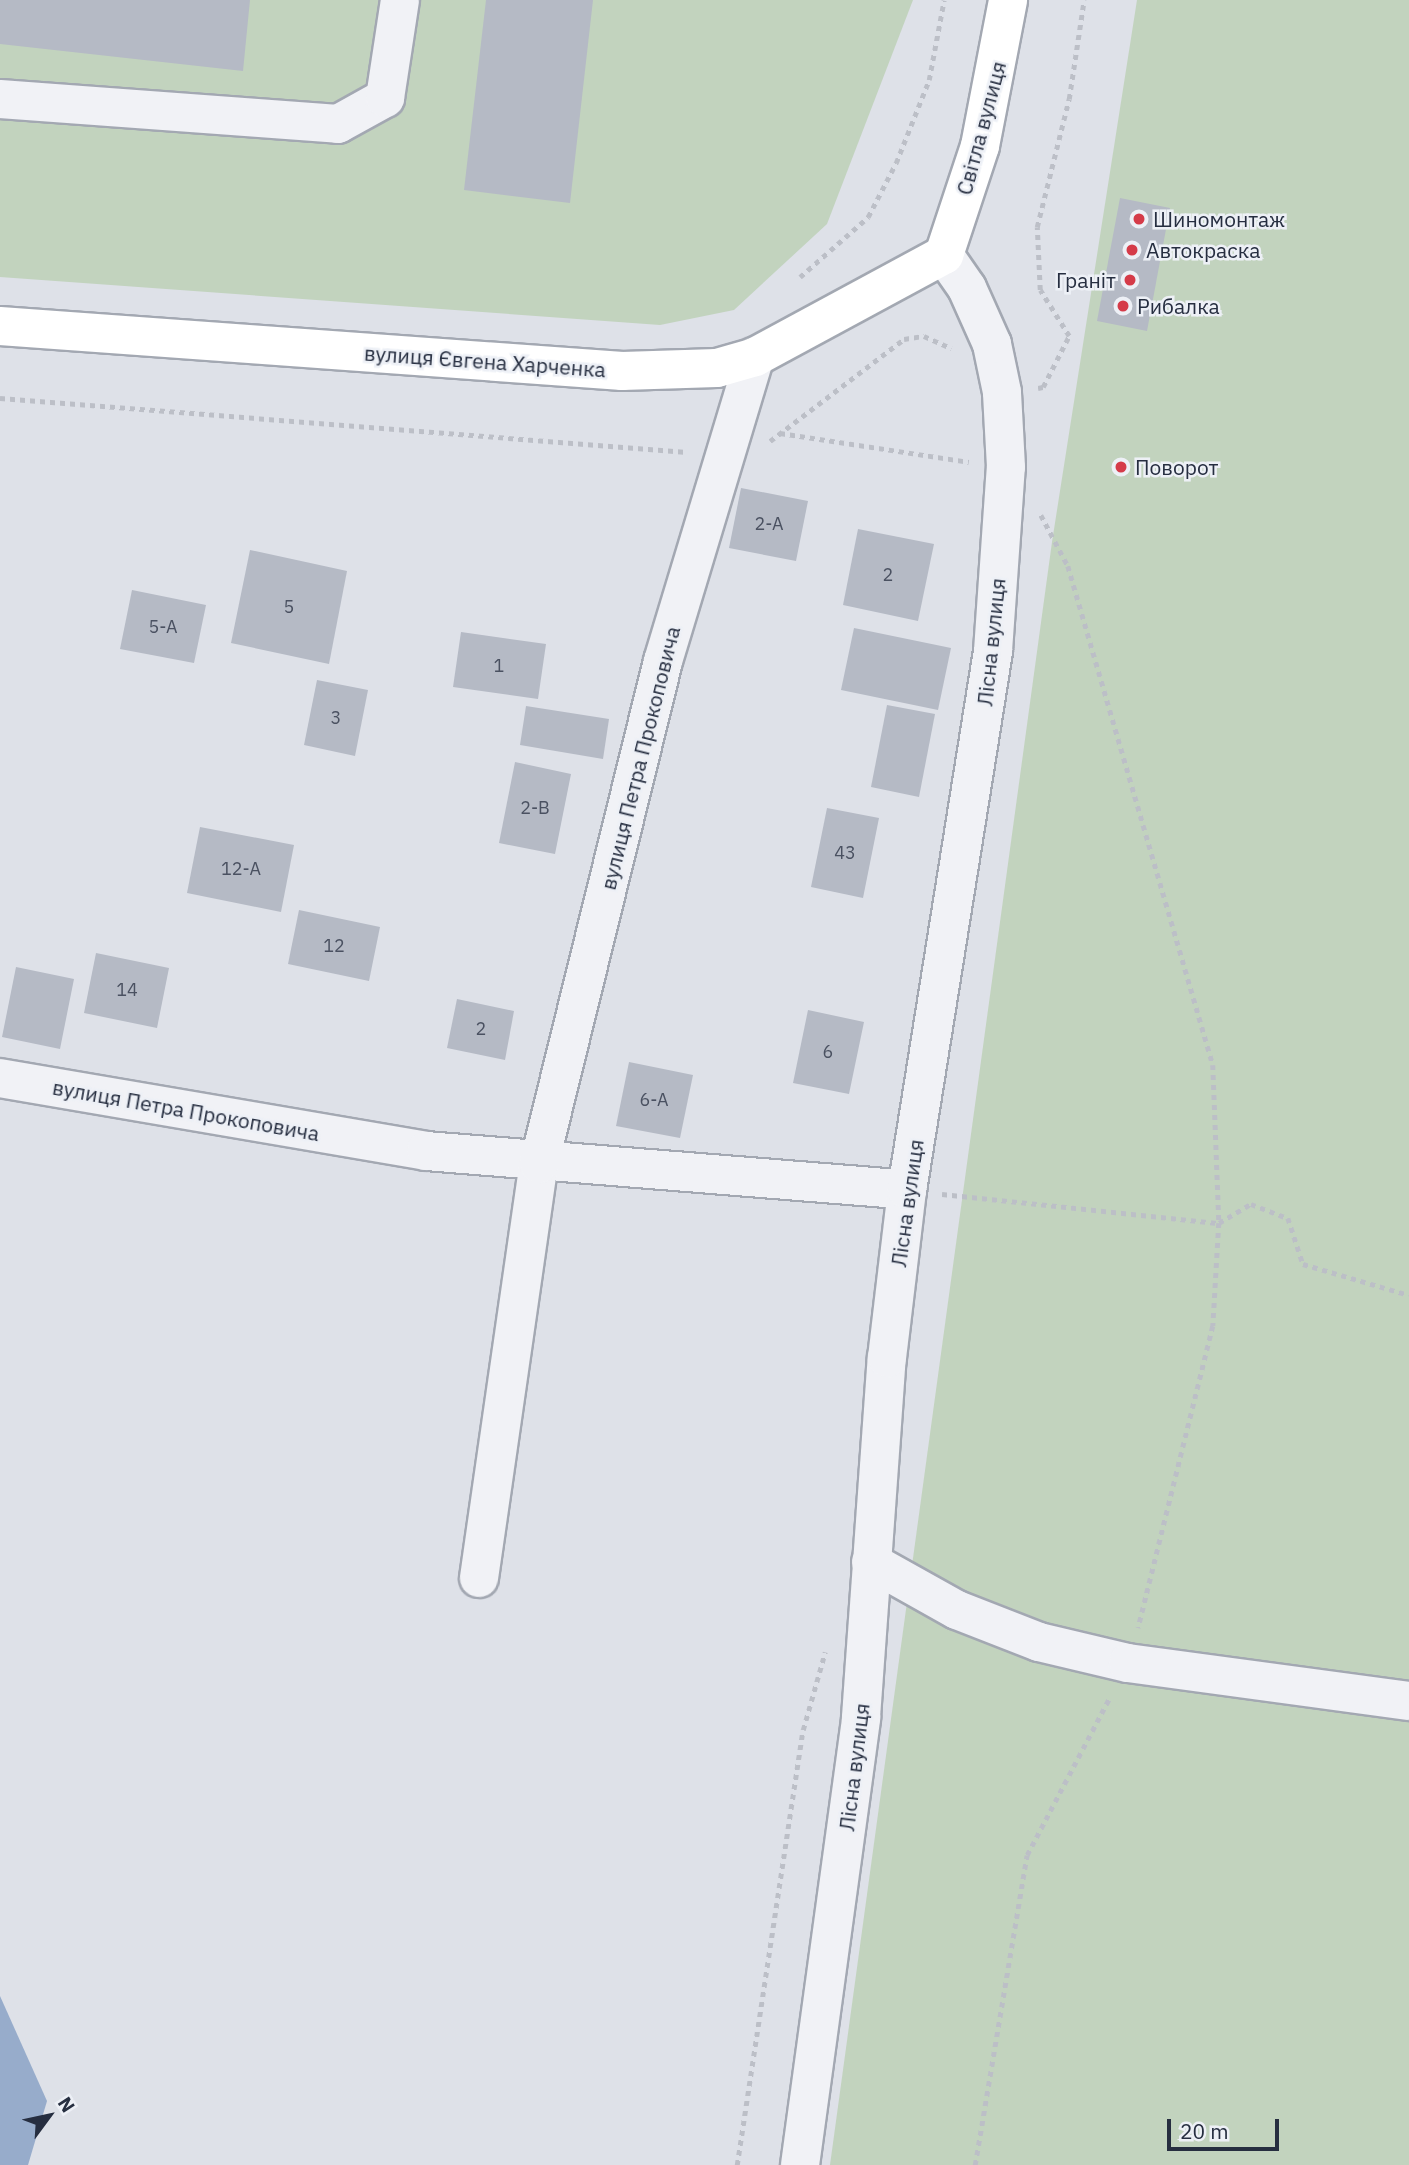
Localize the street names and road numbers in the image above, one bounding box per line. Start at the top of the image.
street label: Світла вулиця [951,58,1011,198]
street label: вулиця Євгена Харченка [363,340,607,382]
street label: Лісна вулиця [972,577,1010,707]
street label: вулиця Петра Прокоповича [595,624,685,892]
street label: вулиця Петра Прокоповича [51,1074,321,1146]
street label: Лісна вулиця [886,1138,928,1268]
street label: Лісна вулиця [834,1702,874,1832]

